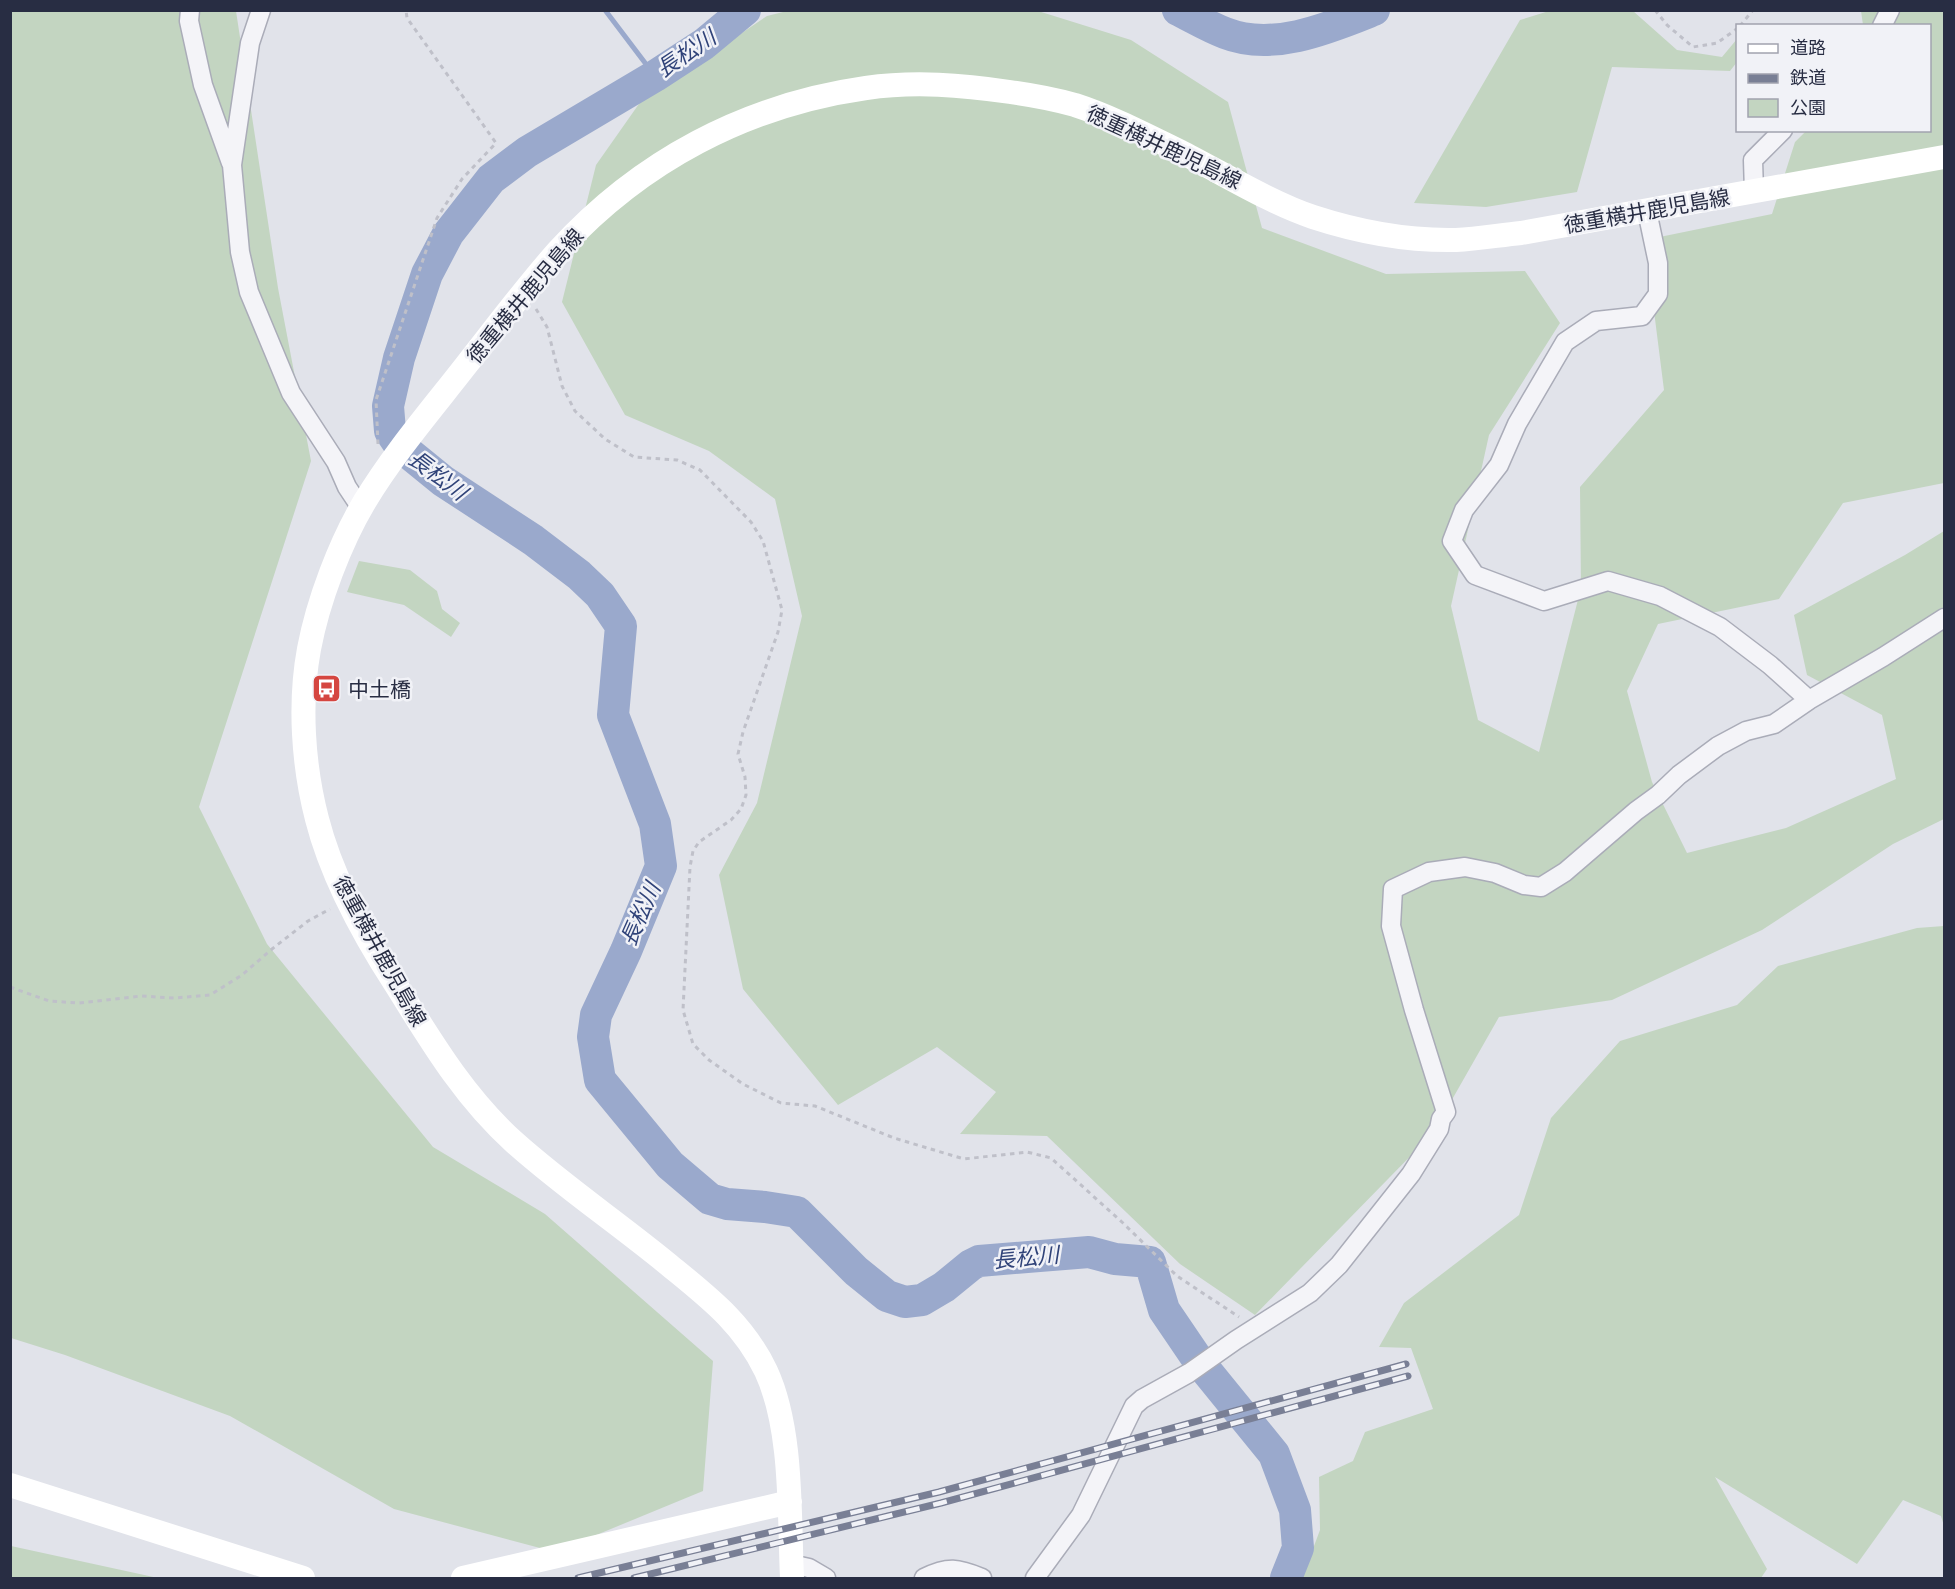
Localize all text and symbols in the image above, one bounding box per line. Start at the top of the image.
water label: 長松川 [650,21,723,84]
legend [1736,24,1931,132]
text: 道路 [1790,35,1826,60]
text: 鉄道 [1790,65,1826,90]
text: 公園 [1790,95,1826,120]
street label: 徳重横井鹿児島線 [1082,98,1246,196]
street label: 徳重横井鹿児島線 [1562,182,1732,240]
street label: 徳重横井鹿児島線 [460,222,590,370]
water label: 長松川 [403,443,475,508]
bus stop icon: 中土橋 [311,673,343,705]
place label: 中土橋 [348,675,411,704]
street label: 徳重横井鹿児島線 [327,871,433,1031]
water label: 長松川 [613,876,668,950]
water label: 長松川 [992,1239,1062,1275]

